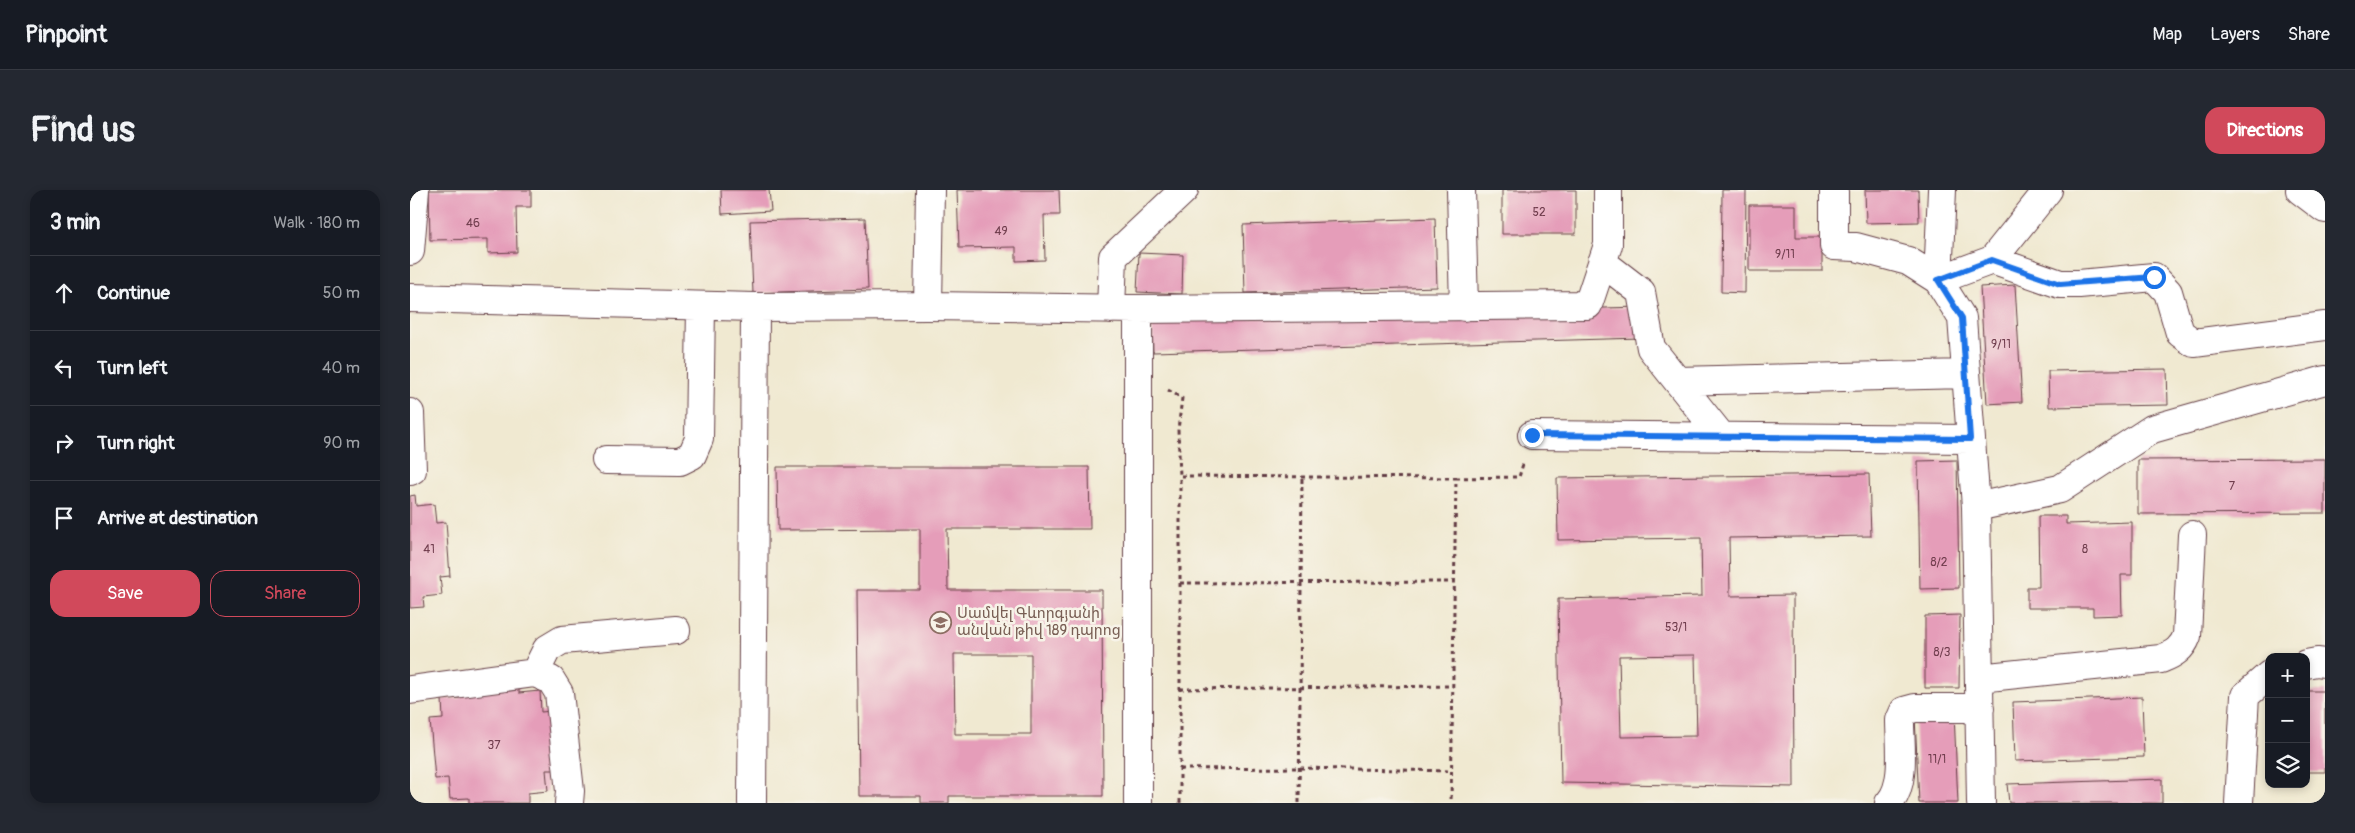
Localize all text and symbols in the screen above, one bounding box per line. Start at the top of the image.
text: Pinpoint [25,20,107,49]
text: Map [2153,23,2182,46]
text: Layers [2210,23,2260,46]
text: Share [2288,23,2330,46]
button: Directions [2205,107,2325,154]
text: Find us [30,108,135,152]
house number: 52 [1532,205,1546,220]
text: 3 min [50,209,100,236]
text: Walk · 180 m [273,213,360,233]
house number: 46 [466,216,480,231]
house number: 49 [994,224,1008,239]
house number: 9/11 [1775,247,1795,262]
route start [2143,266,2166,289]
icon: ahead [50,279,78,307]
text: Continue [97,281,170,305]
text: 50 m [323,283,360,303]
house number: 9/11 [1991,337,2011,352]
icon: left [50,354,78,382]
text: Turn left [97,356,167,380]
text: 40 m [322,358,360,378]
route end [1521,424,1544,447]
icon: right [50,429,78,457]
text: Turn right [97,431,175,455]
text: 90 m [323,433,360,453]
house number: 7 [2229,479,2236,494]
icon: arrive [50,504,78,532]
text: Arrive at destination [97,506,258,530]
house number: 41 [423,542,435,557]
house number: 8 [2082,542,2088,557]
house number: 8/2 [1930,555,1948,570]
button: Save [50,570,200,617]
button: Share [210,570,360,617]
place label: Սամվել Գևորգյանի անվան թիվ 189 դպրոց [957,604,1121,640]
school or university icon: Սամվել Գևորգյանի անվան թիվ 189 դպրոց [929,610,953,634]
house number: 53/1 [1665,620,1687,635]
house number: 8/3 [1933,645,1951,660]
map controls [2265,653,2310,788]
button: + [2265,653,2310,698]
button: − [2265,698,2310,743]
house number: 37 [487,738,501,753]
button: layers [2265,743,2310,788]
house number: 11/1 [1928,752,1946,767]

